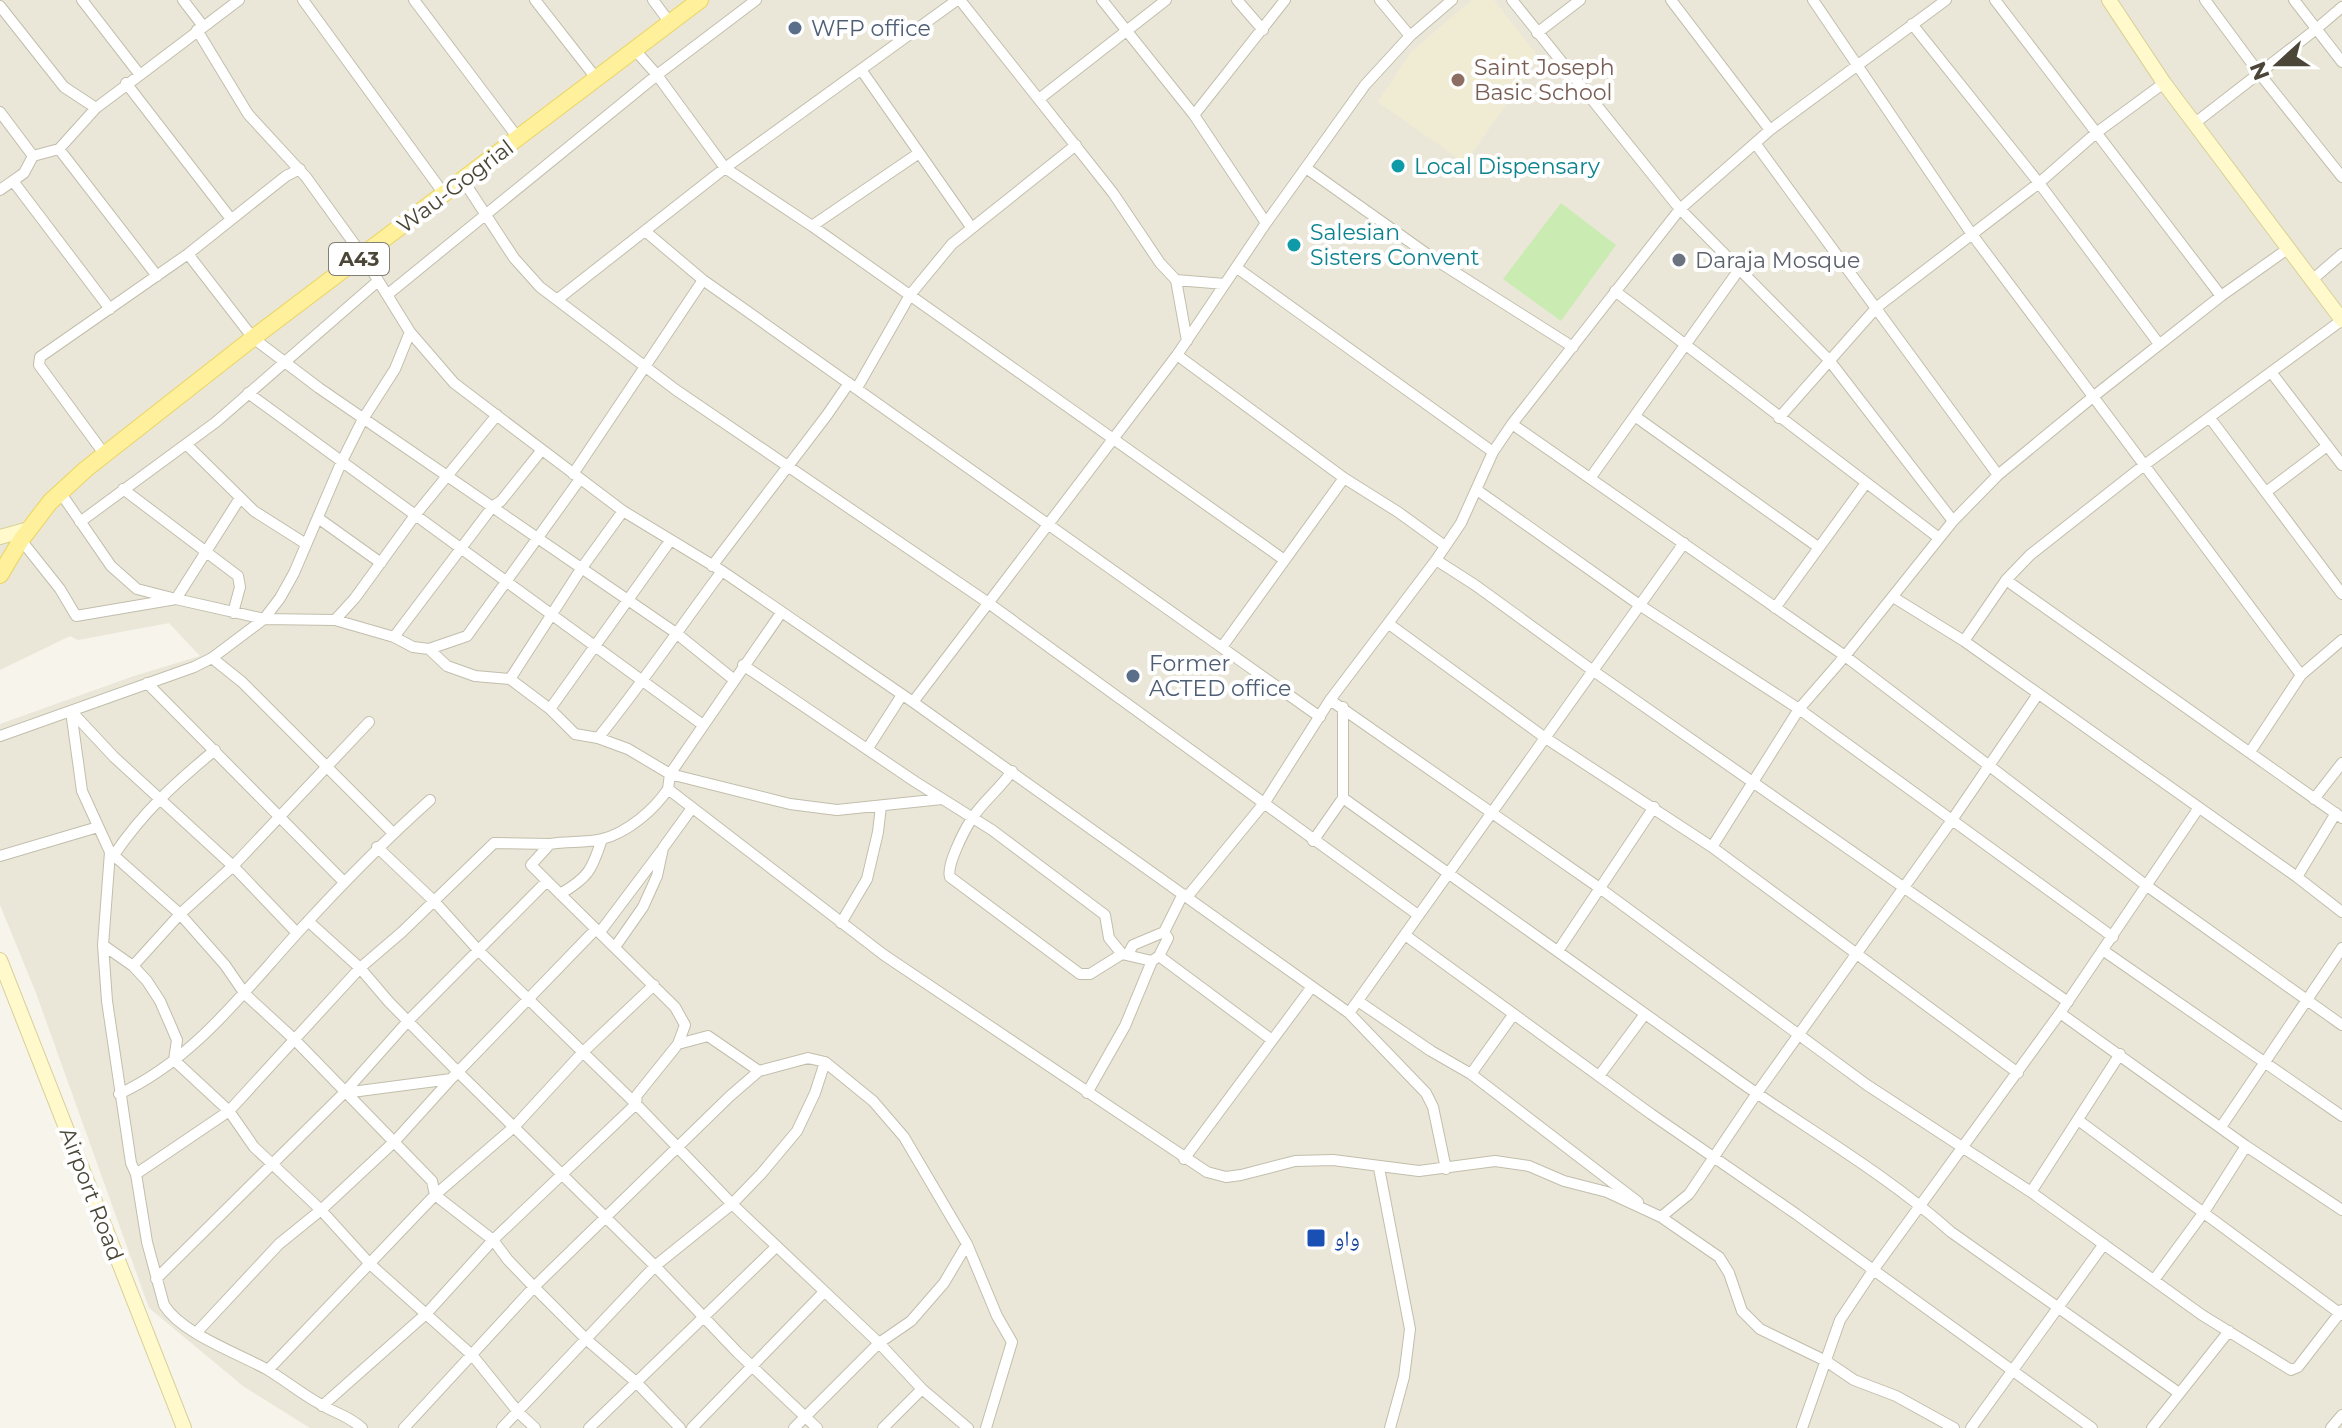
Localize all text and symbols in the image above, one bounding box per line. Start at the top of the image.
place label: WFP office [811,15,931,42]
marker: WFP office [786,19,804,37]
north arrow [2238,24,2318,104]
place label: Saint Joseph Basic School [1474,54,1615,106]
text: N [2244,58,2276,84]
marker: Saint Joseph Basic School [1449,71,1467,89]
street label: Wau-Gogrial [392,134,519,239]
place label: Local Dispensary [1414,153,1600,180]
marker: Local Dispensary [1389,157,1407,175]
place label: Salesian Sisters Convent [1310,219,1480,271]
marker: Salesian Sisters Convent [1285,236,1303,254]
road number: A43 [329,243,389,275]
place label: Daraja Mosque [1695,247,1860,274]
marker: Daraja Mosque [1670,251,1688,269]
place label: Former ACTED office [1149,650,1291,702]
marker: Former ACTED office [1124,667,1142,685]
street label: Airport Road [54,1124,129,1265]
place label: واو [1334,1225,1360,1252]
marker: واو [1305,1227,1327,1249]

